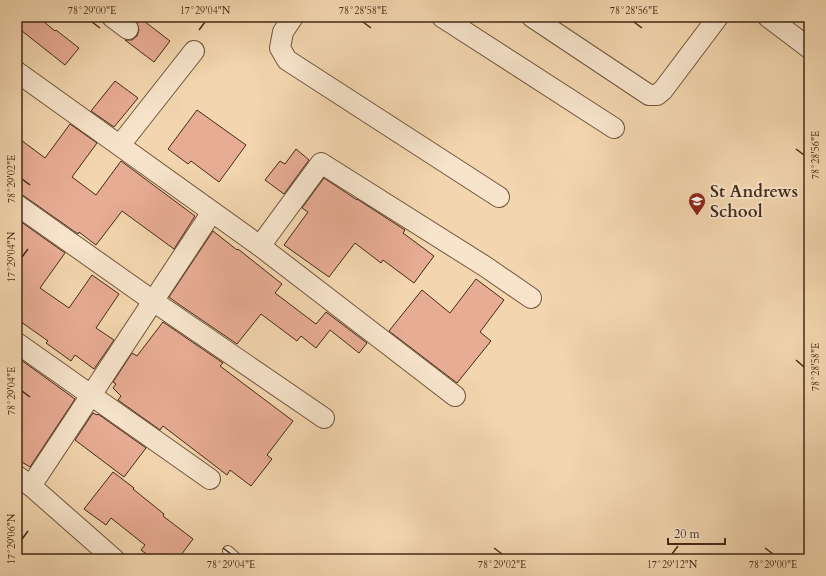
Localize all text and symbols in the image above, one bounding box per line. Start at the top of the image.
text: 78°29'00"E [68,4,116,18]
text: 17°29'04"N [180,4,231,18]
text: 78°28'58"E [339,4,387,18]
text: 78°28'56"E [610,4,658,18]
text: 78°28'56"E [809,131,823,179]
text: 78°29'02"E [5,155,19,203]
place label: St Andrews School [710,180,798,223]
school or university icon: St Andrews School [687,191,707,216]
text: 17°29'04"N [5,231,19,282]
text: 78°28'58"E [809,343,823,391]
text: 78°29'04"E [5,367,19,415]
text: 17°29'06"N [5,513,19,564]
scale bar [668,520,725,546]
text: 20 m [674,526,701,542]
text: 78°29'04"E [207,558,255,572]
text: 78°29'02"E [478,558,526,572]
text: 17°29'12"N [647,558,698,572]
text: 78°29'00"E [749,558,797,572]

